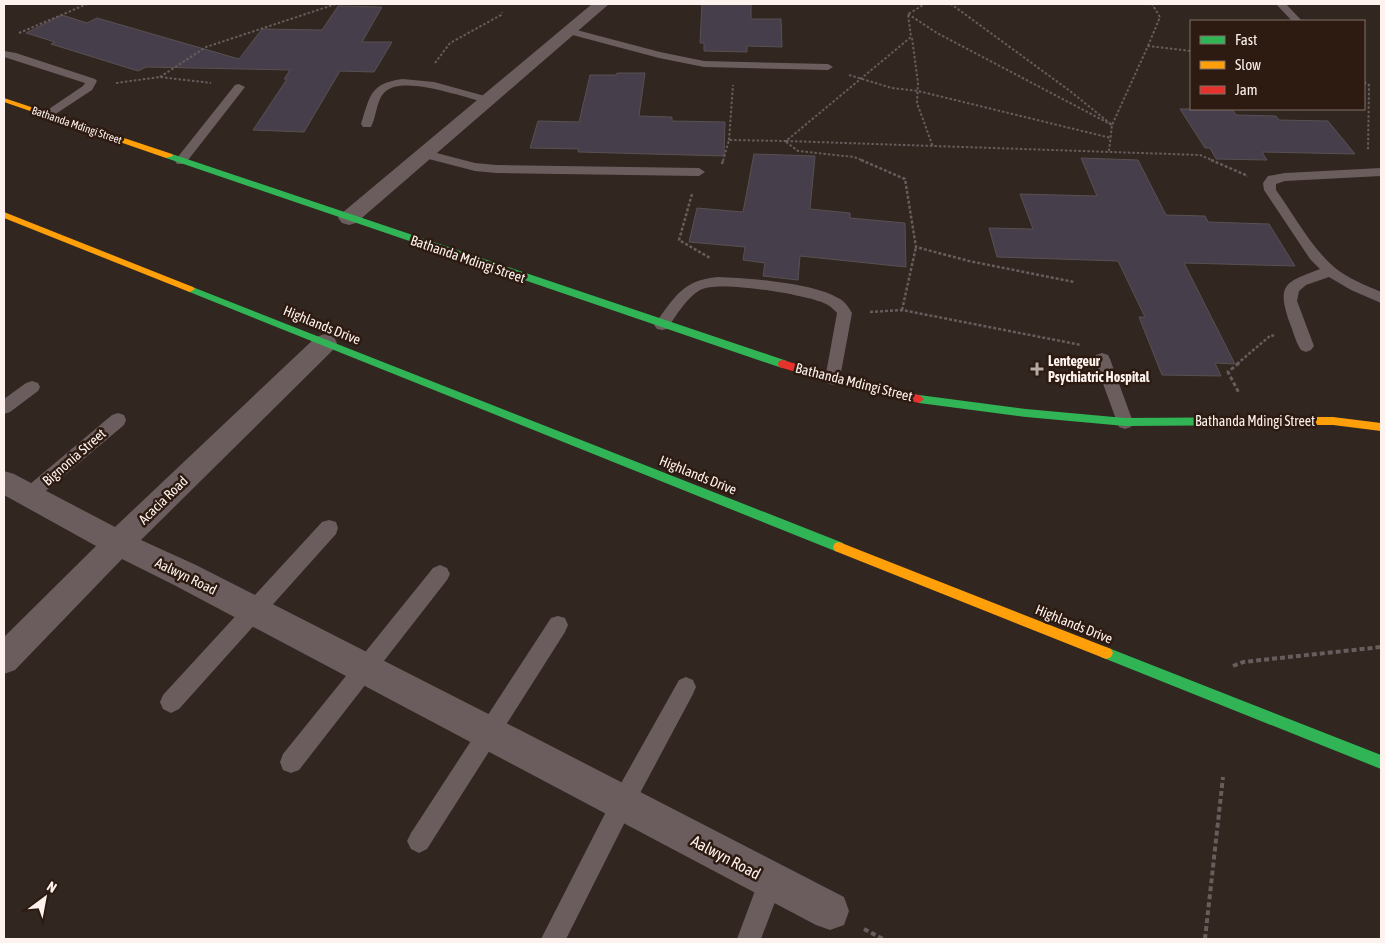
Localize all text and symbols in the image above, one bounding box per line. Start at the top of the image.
legend [1190,20,1365,110]
text: Fast [1235,31,1257,48]
text: Slow [1235,56,1261,73]
text: Jam [1235,81,1258,98]
street label: Bathanda Mdingi Street [30,104,124,146]
street label: Bathanda Mdingi Street [409,232,527,286]
street label: Highlands Drive [281,302,363,348]
place label: Lentegeur Psychiatric Hospital [1048,353,1150,385]
street label: Bathanda Mdingi Street [794,360,914,404]
marker: Lentegeur Psychiatric Hospital [1030,362,1044,376]
street label: Bathanda Mdingi Street [1195,413,1315,429]
street label: Bignonia Street [39,425,109,489]
street label: Highlands Drive [657,452,739,498]
street label: Acacia Road [135,473,191,527]
street label: Aalwyn Road [153,554,219,598]
street label: Highlands Drive [1033,601,1115,647]
street label: Aalwyn Road [688,831,764,884]
north arrow [20,873,70,923]
text: N [44,878,60,896]

